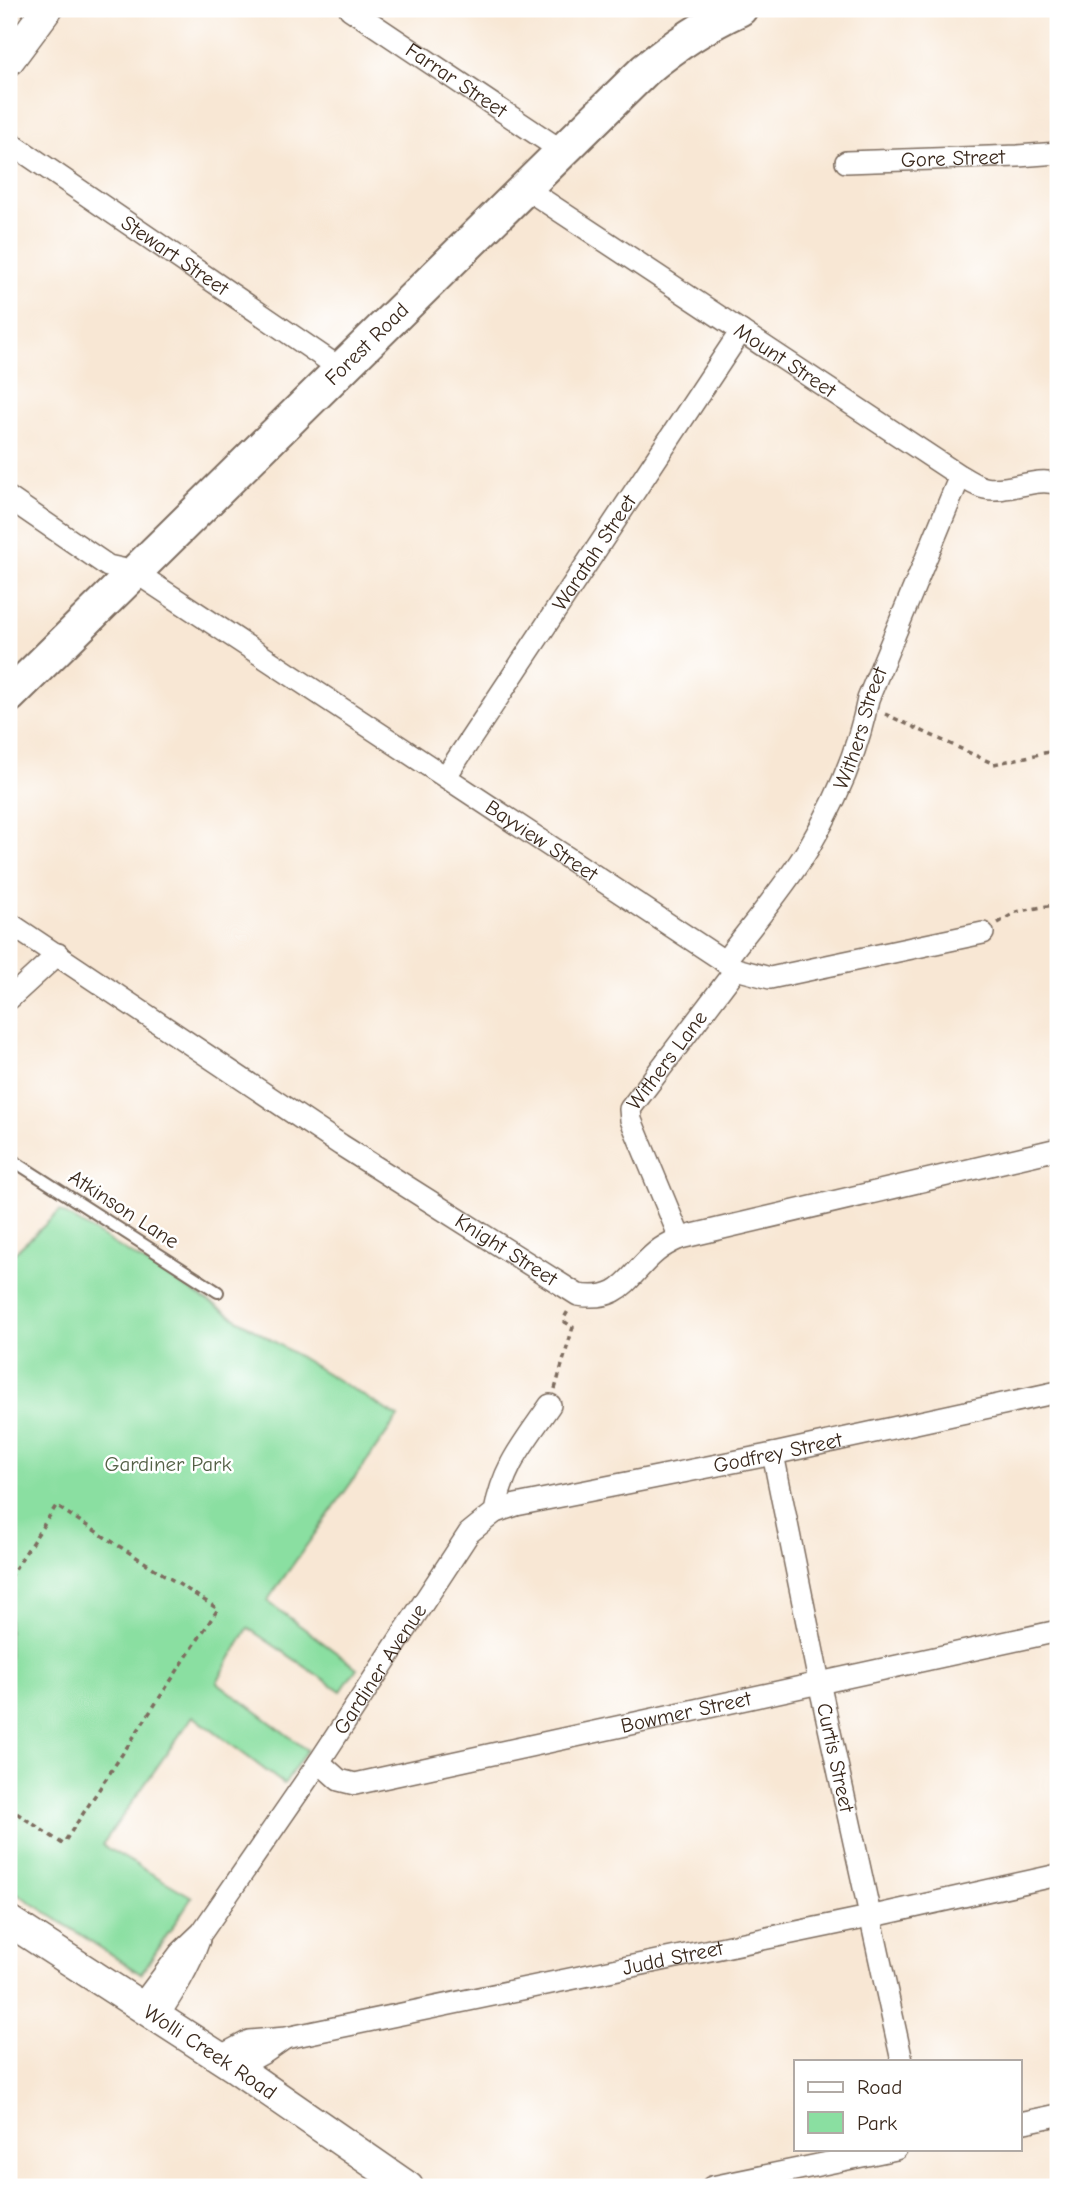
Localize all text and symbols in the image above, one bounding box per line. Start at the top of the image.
street label: Farrar Street [401,38,512,123]
street label: Gore Street [900,144,1006,172]
street label: Stewart Street [117,210,234,301]
street label: Forest Road [320,298,414,390]
street label: Mount Street [730,318,841,403]
street label: Waratah Street [547,489,642,615]
street label: Withers Street [828,662,892,793]
street label: Bayview Street [481,795,603,887]
street label: Withers Lane [622,1006,712,1115]
street label: Atkinson Lane [65,1165,183,1253]
street label: Knight Street [451,1208,563,1291]
street label: Godfrey Street [711,1427,845,1478]
park label: Gardiner Park [104,1452,232,1476]
street label: Gardiner Avenue [329,1599,431,1739]
street label: Bowmer Street [619,1686,754,1738]
street label: Curtis Street [812,1701,859,1815]
street label: Judd Street [620,1935,726,1980]
street label: Wolli Creek Road [139,2000,281,2104]
legend [794,2060,1021,2150]
text: Road [857,2075,902,2099]
text: Park [857,2111,897,2135]

